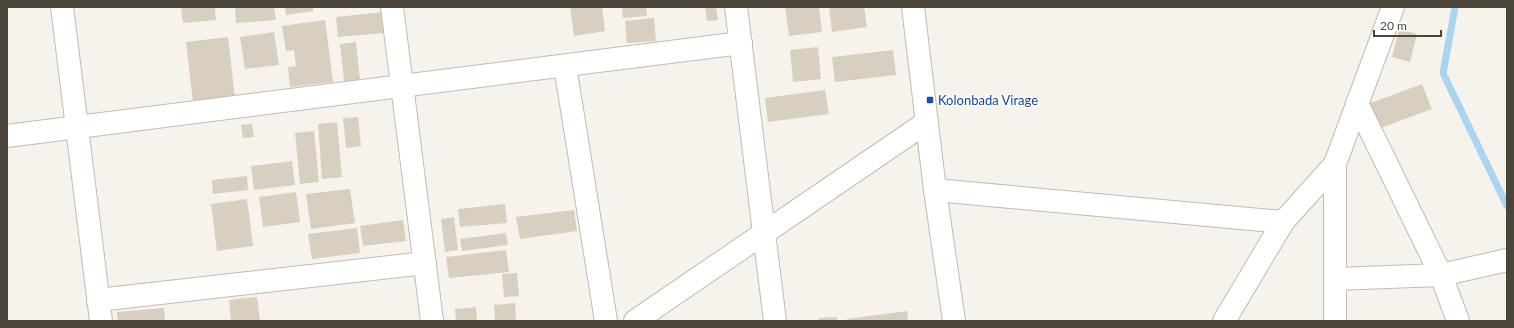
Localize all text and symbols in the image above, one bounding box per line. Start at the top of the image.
scale bar [1374,12,1441,38]
text: 20 m [1380,18,1407,33]
place label: Kolonbada Virage [938,92,1038,108]
marker: Kolonbada Virage [925,95,935,105]

